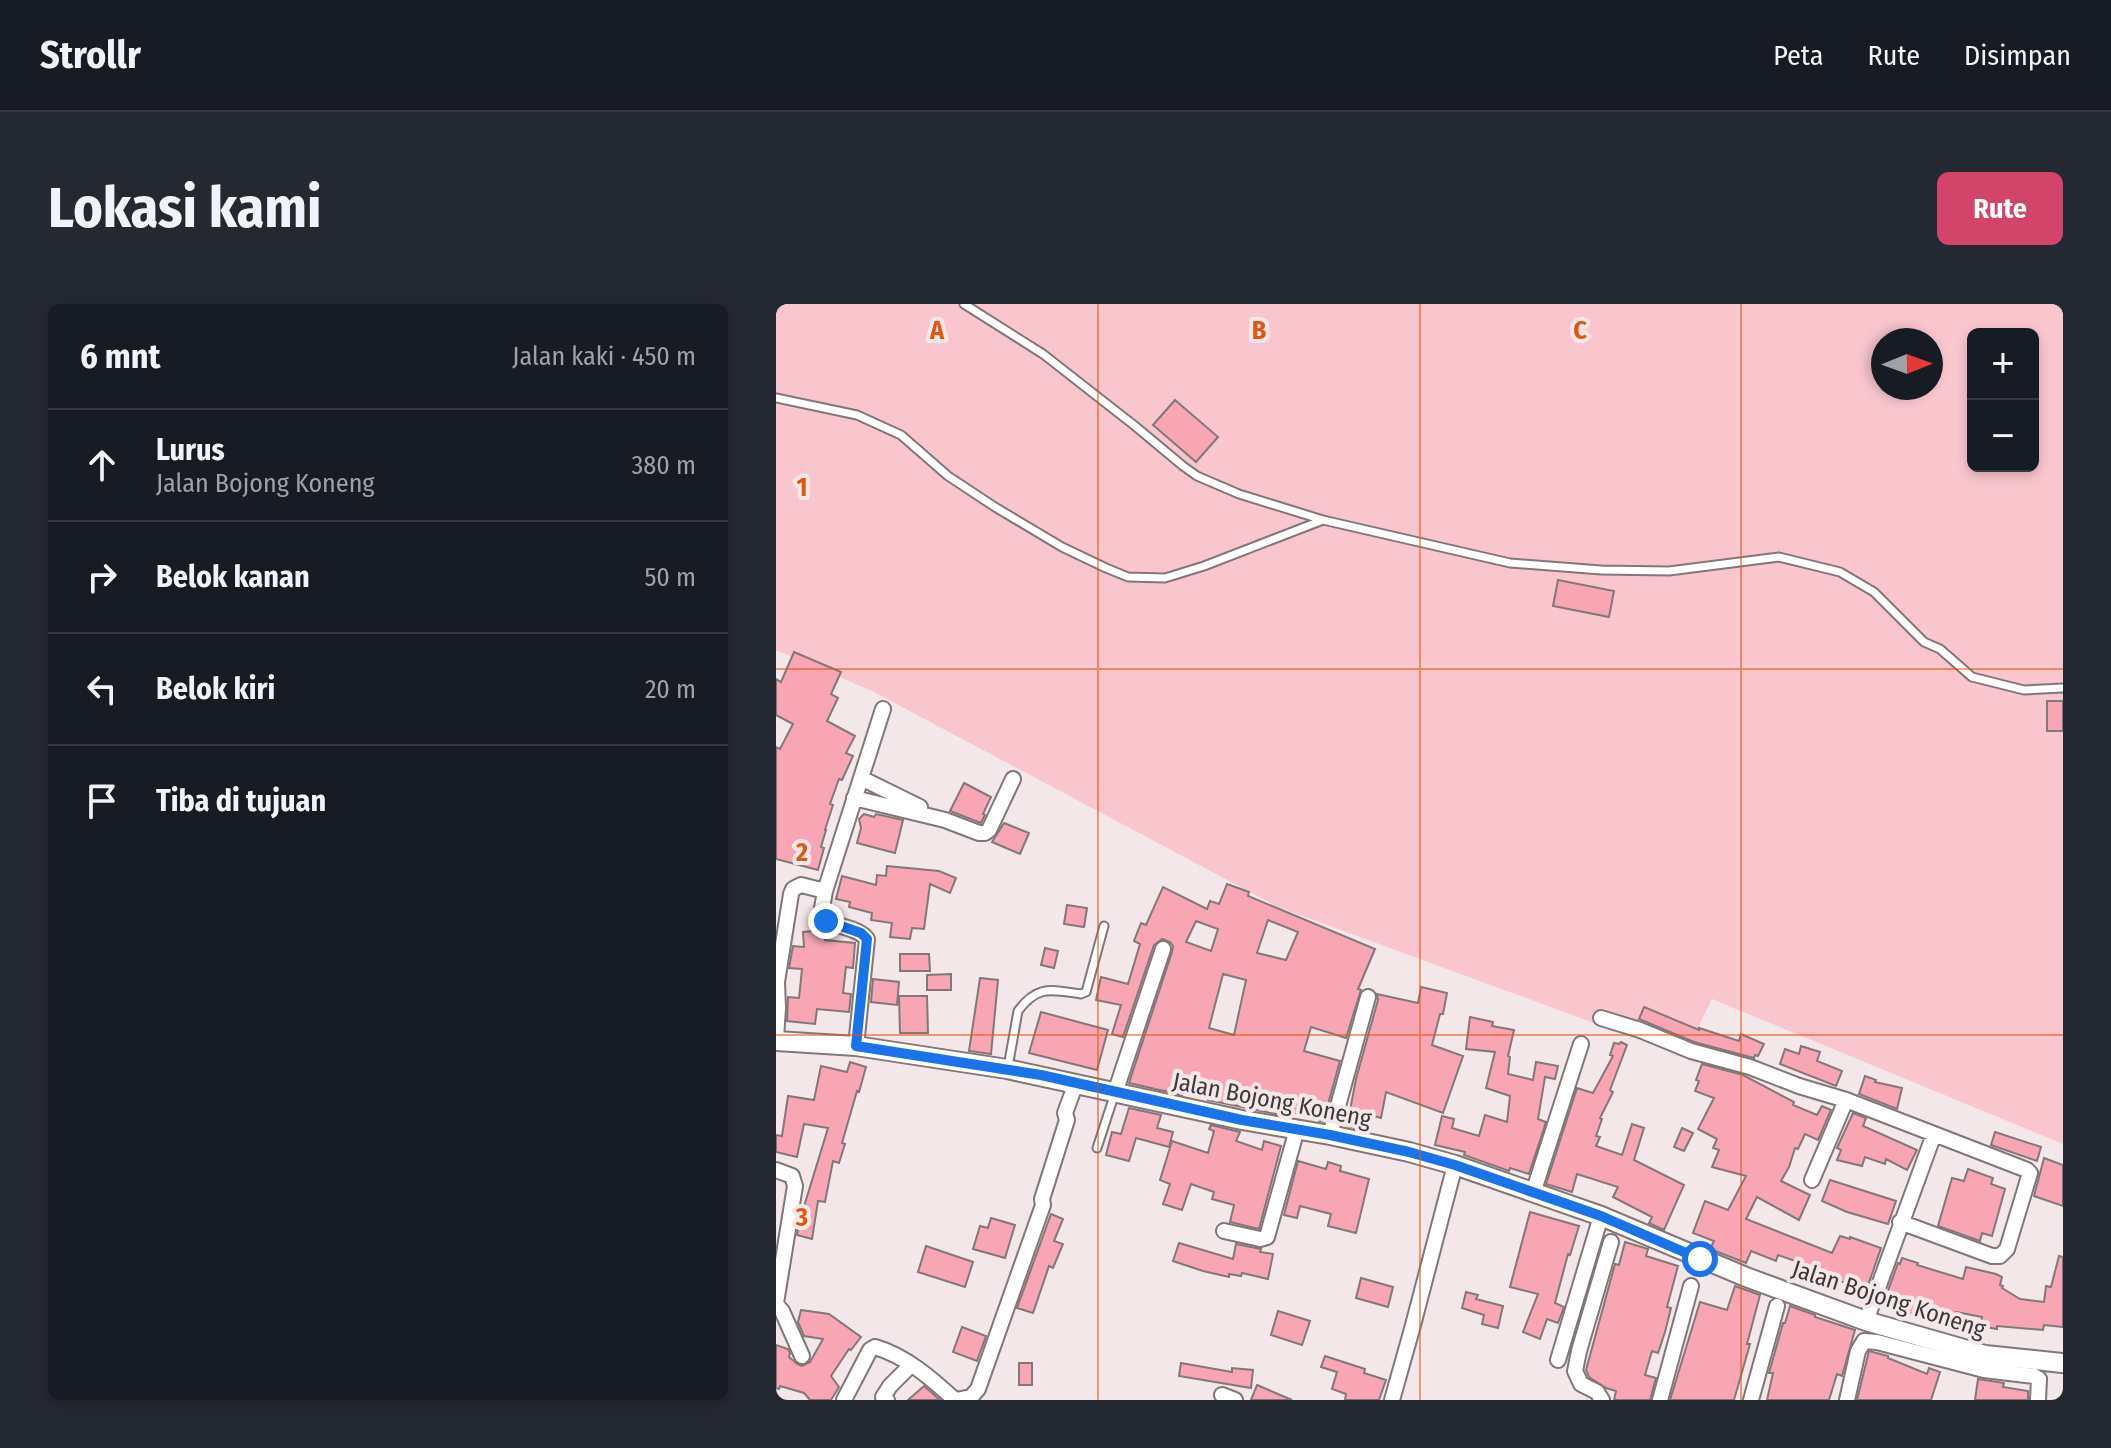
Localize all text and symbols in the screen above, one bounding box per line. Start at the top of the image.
text: Strollr [40,32,141,78]
text: Peta [1773,39,1824,72]
text: Rute [1868,39,1920,72]
text: Disimpan [1964,39,2071,72]
button: Rute [1937,172,2063,245]
text: Lokasi kami [48,175,321,242]
text: A [929,315,945,346]
text: B [1252,315,1267,346]
text: C [1573,315,1587,346]
north arrow [1871,328,1943,400]
map controls [1967,328,2039,472]
button: + [1967,328,2039,400]
text: 6 mnt [80,336,161,377]
text: Jalan kaki · 450 m [512,341,696,372]
button: − [1967,400,2039,472]
text: Lurus [156,432,225,468]
icon: ahead [80,443,124,487]
text: 380 m [632,450,696,481]
text: Jalan Bojong Koneng [156,468,375,499]
text: 1 [797,472,808,503]
icon: right [80,555,124,599]
text: Belok kanan [156,559,310,595]
text: 50 m [644,562,696,593]
icon: left [80,667,124,711]
text: Belok kiri [156,671,275,707]
text: 20 m [645,674,696,705]
icon: arrive [80,779,124,823]
text: Tiba di tujuan [156,783,326,819]
text: 2 [795,837,808,868]
route end [808,903,844,939]
street label: Jalan Bojong Koneng [1170,1067,1374,1133]
text: 3 [795,1202,808,1233]
route start [1682,1241,1718,1277]
street label: Jalan Bojong Koneng [1789,1255,1990,1344]

